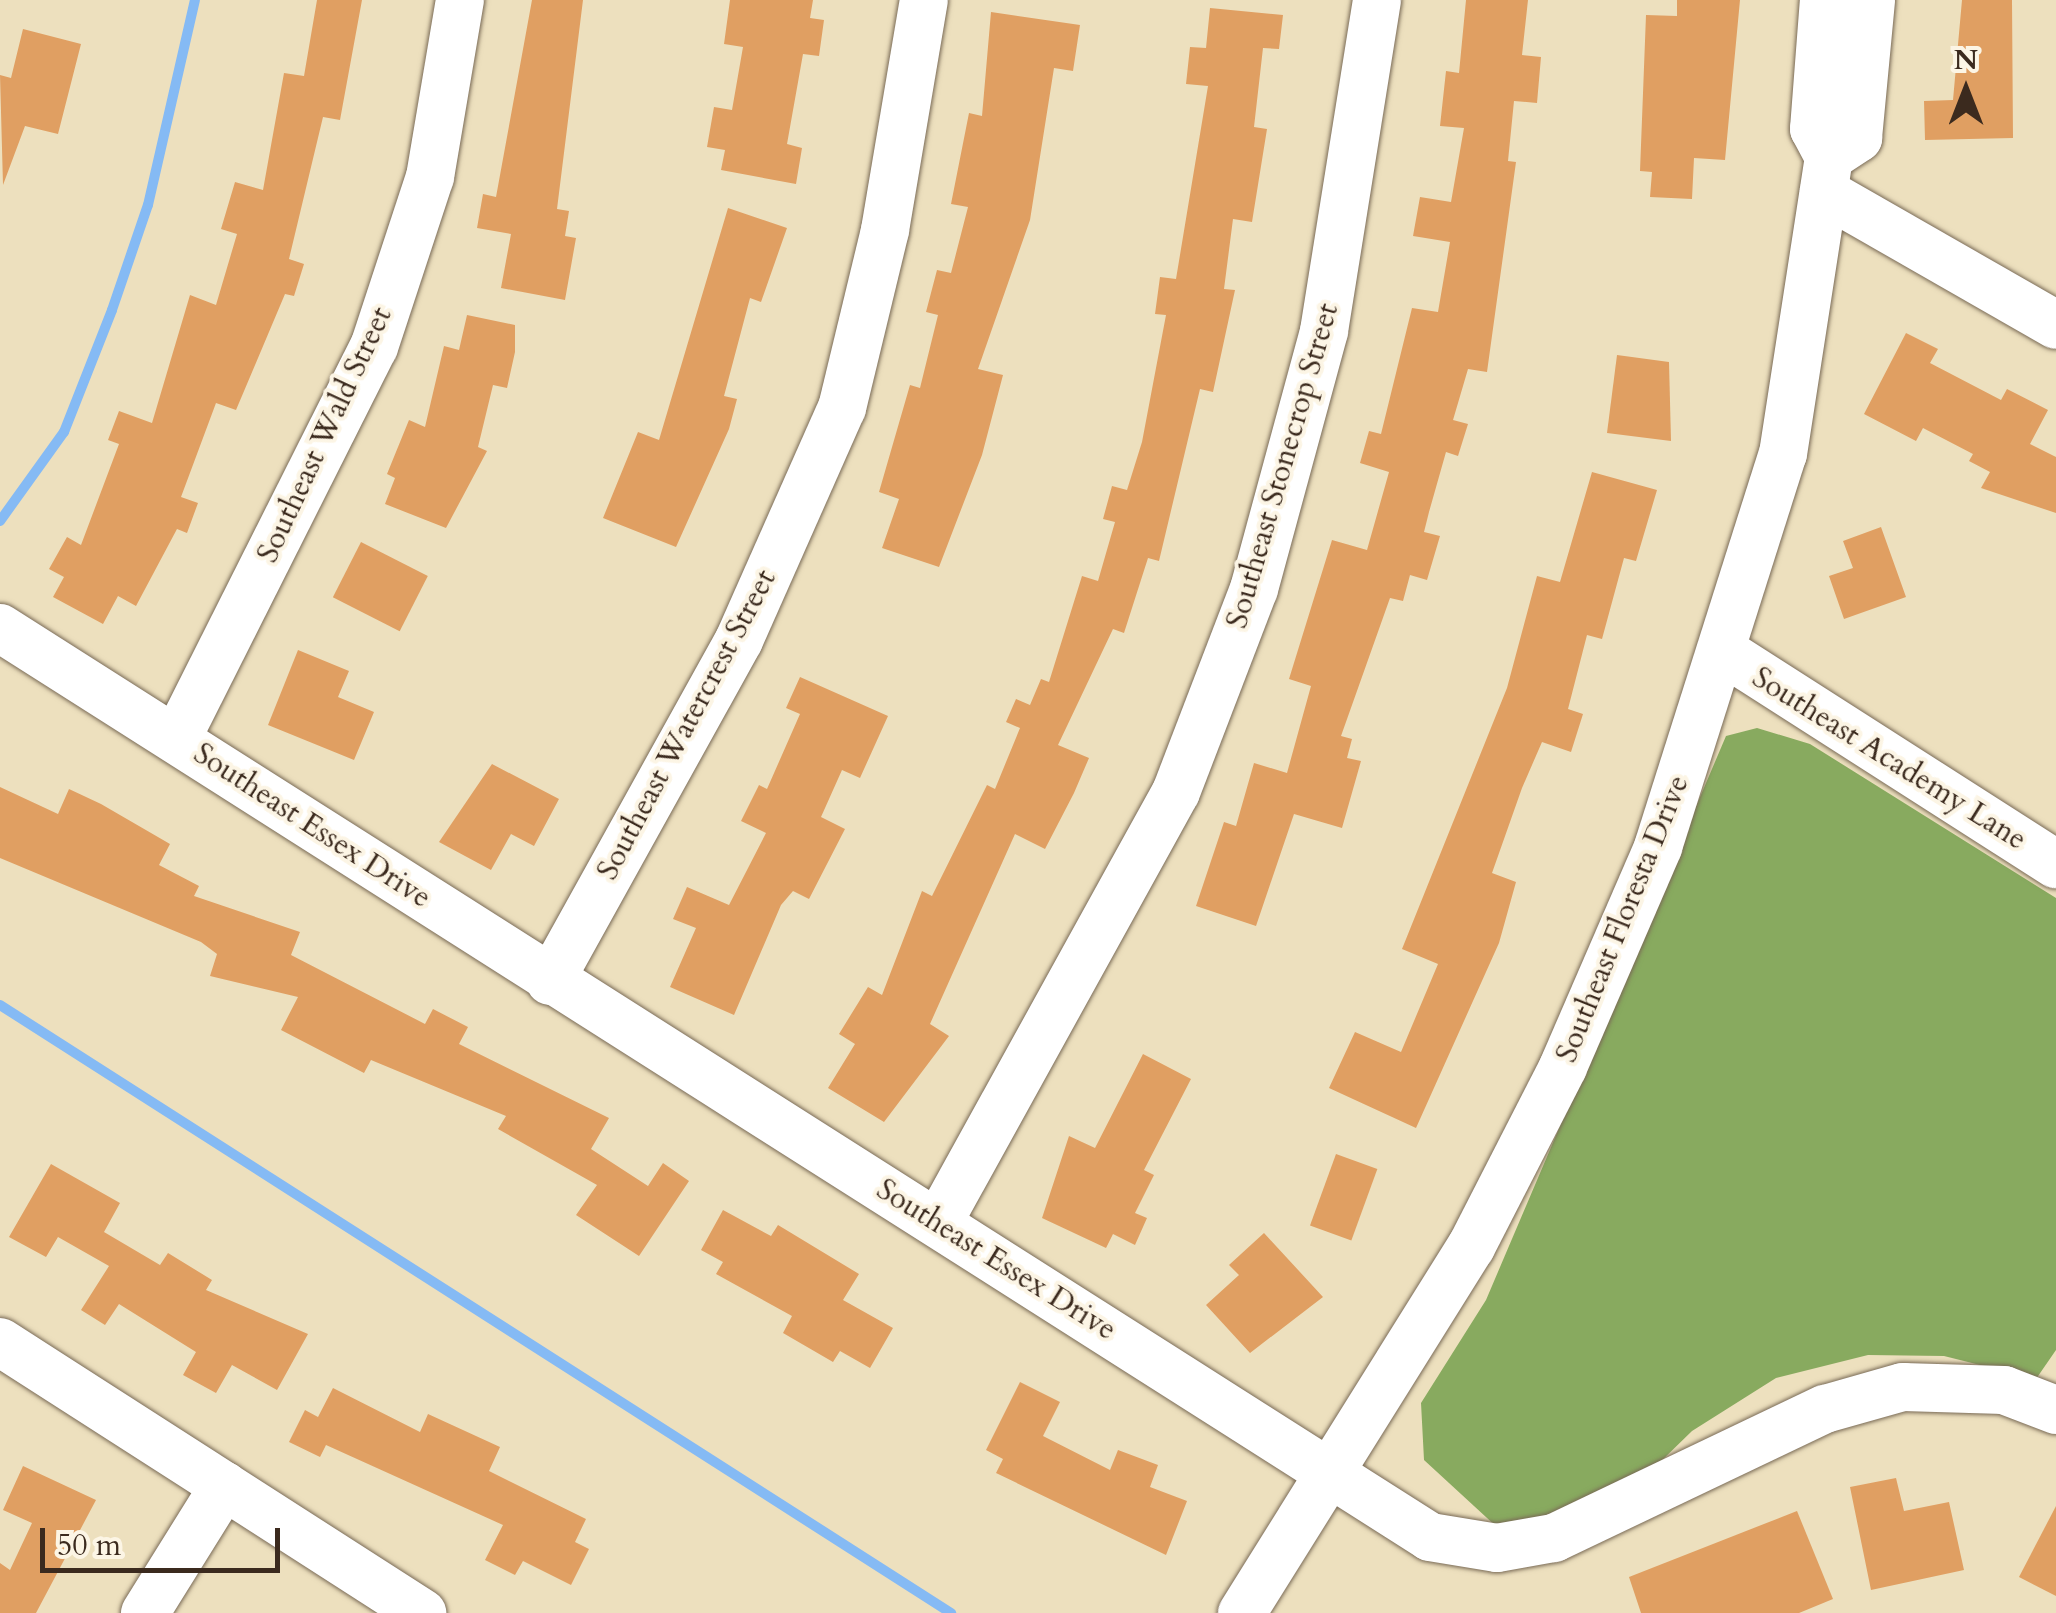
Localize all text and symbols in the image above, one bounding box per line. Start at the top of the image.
north arrow [1916,40,2016,140]
text: N [1954,41,1978,79]
street label: Southeast Stonecrop Street [1219,299,1347,633]
street label: Southeast Wald Street [250,302,400,568]
street label: Southeast Watercrest Street [590,564,784,886]
street label: Southeast Academy Lane [1745,660,2033,858]
street label: Southeast Essex Drive [187,736,437,916]
street label: Southeast Floresta Drive [1549,770,1697,1068]
street label: Southeast Essex Drive [870,1172,1122,1348]
scale bar [45,1508,285,1570]
text: 50 m [57,1525,121,1566]

